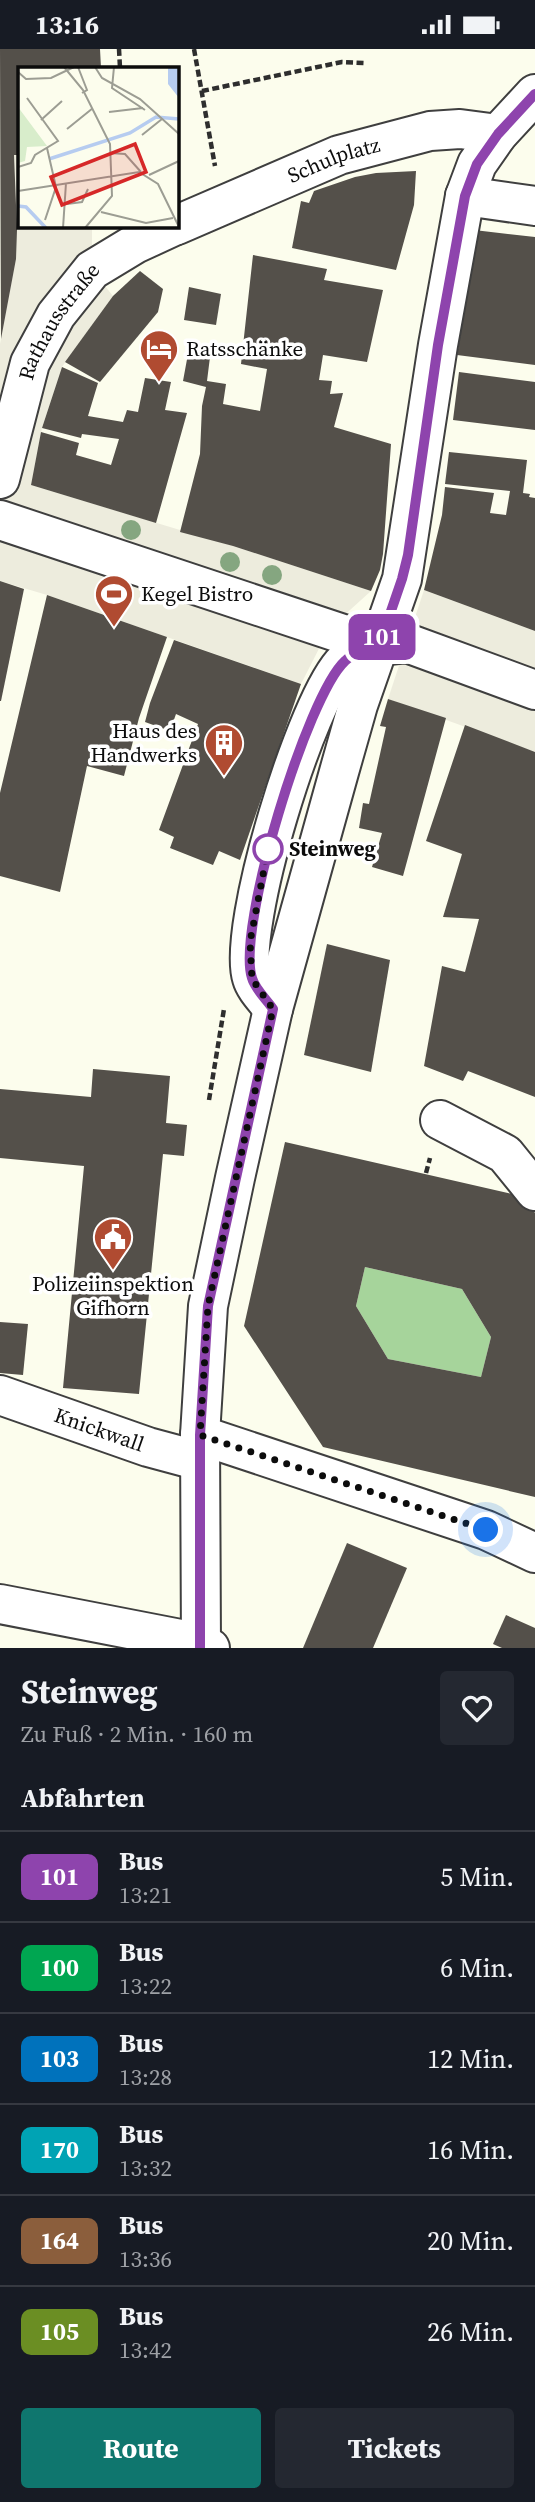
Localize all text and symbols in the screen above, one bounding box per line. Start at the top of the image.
text: 13:16 [35,7,99,43]
inset map [18,67,178,227]
street label: Schulplatz [283,130,383,190]
street label: Rathausstraße [11,257,106,383]
hotel icon: Ratsschänke [138,328,180,383]
place label: Ratsschänke [186,334,303,363]
sports icon: Kegel Bistro [93,573,135,628]
place label: Kegel Bistro [141,579,253,608]
line badge: 101 [342,614,422,660]
text: 101 [362,620,402,653]
place label: Haus des Handwerks [90,716,197,769]
building icon: Haus des Handwerks [203,722,245,777]
marker: Steinweg [253,834,283,864]
place label: Steinweg [289,834,376,863]
public building icon: Polizeiinspektion Gifhorn [92,1216,134,1271]
place label: Polizeiinspektion Gifhorn [32,1269,194,1322]
street label: Knickwall [50,1400,148,1459]
your location [468,1512,503,1547]
text: Steinweg [21,1669,157,1714]
button: heart [440,1671,514,1745]
text: Zu Fuß · 2 Min. · 160 m [21,1718,253,1750]
text: Abfahrten [21,1780,145,1816]
text: Bus [119,1843,163,1879]
text: 5 Min. [440,1859,514,1895]
text: 101 [40,1860,79,1893]
text: 13:21 [119,1879,172,1911]
text: Bus [119,1934,163,1970]
text: 6 Min. [440,1950,514,1986]
text: 100 [40,1951,79,1984]
text: 13:22 [119,1970,172,2002]
text: Bus [119,2025,163,2061]
text: 12 Min. [427,2041,514,2077]
text: 103 [40,2042,79,2075]
text: 13:28 [119,2061,172,2093]
text: Bus [119,2116,163,2152]
text: 16 Min. [427,2132,514,2168]
text: 170 [40,2133,79,2166]
text: 13:32 [119,2152,172,2184]
text: Bus [119,2207,163,2243]
text: 20 Min. [427,2223,514,2259]
text: 164 [40,2224,79,2257]
text: 13:36 [119,2243,172,2275]
text: Bus [119,2298,163,2334]
text: 26 Min. [427,2314,514,2350]
text: 105 [40,2315,79,2348]
text: 13:42 [119,2334,172,2366]
button: Route [21,2408,261,2488]
button: Tickets [275,2408,514,2488]

